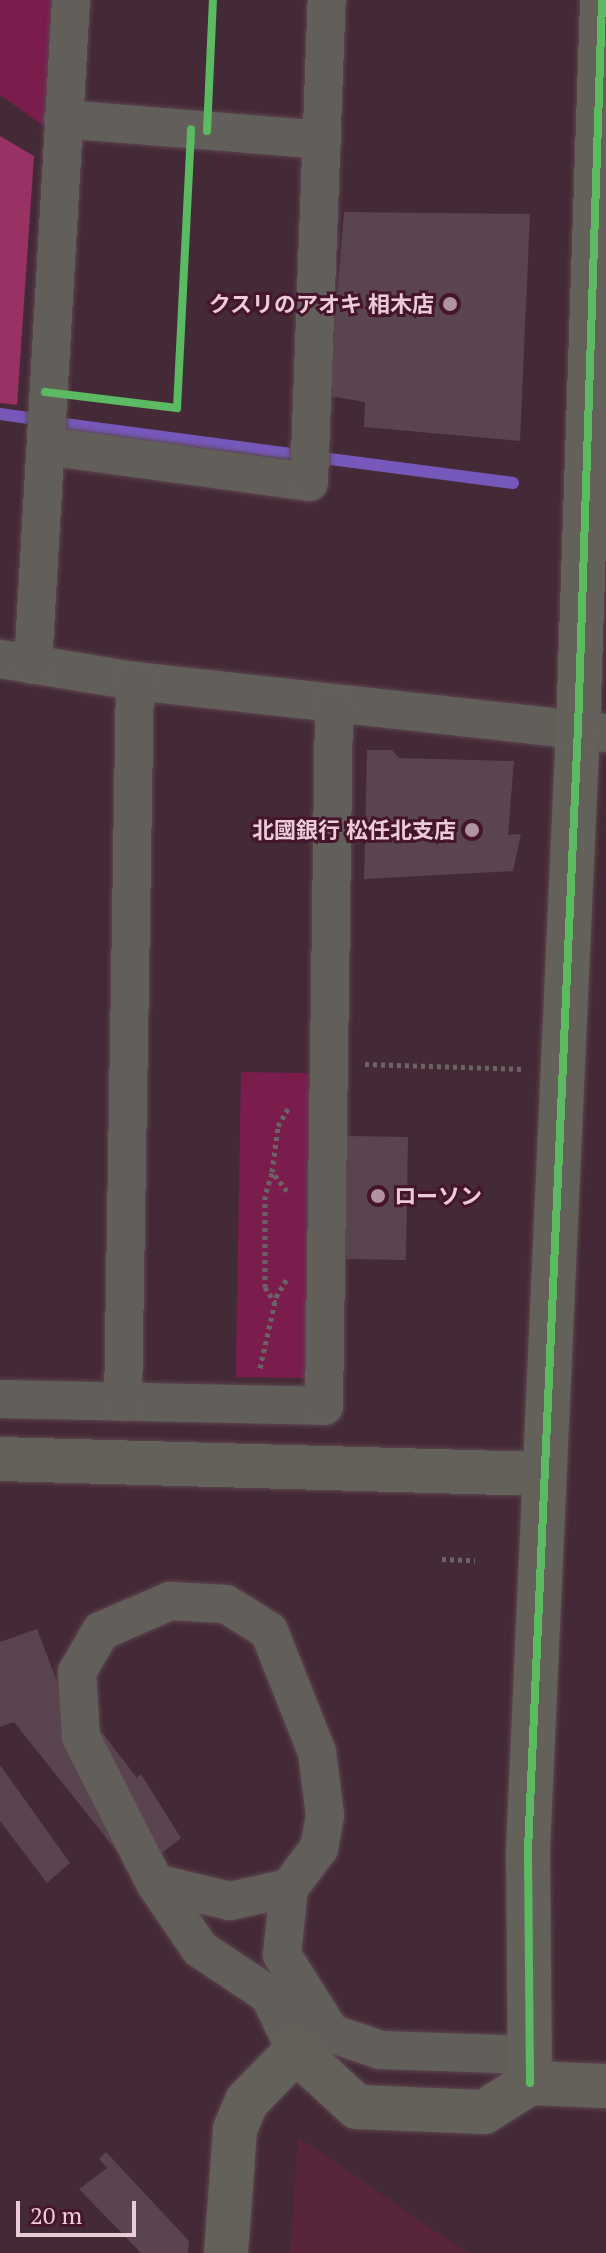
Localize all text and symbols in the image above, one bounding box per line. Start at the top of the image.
place label: クスリのアオキ 相木店 [208,291,434,317]
marker: クスリのアオキ 相木店 [441,295,459,313]
place label: 北國銀行 松任北支店 [252,817,456,843]
marker: 北國銀行 松任北支店 [463,821,481,839]
place label: ローソン [394,1183,482,1209]
marker: ローソン [369,1187,387,1205]
scale bar [20,2185,140,2235]
text: 20 m [30,2199,82,2231]

